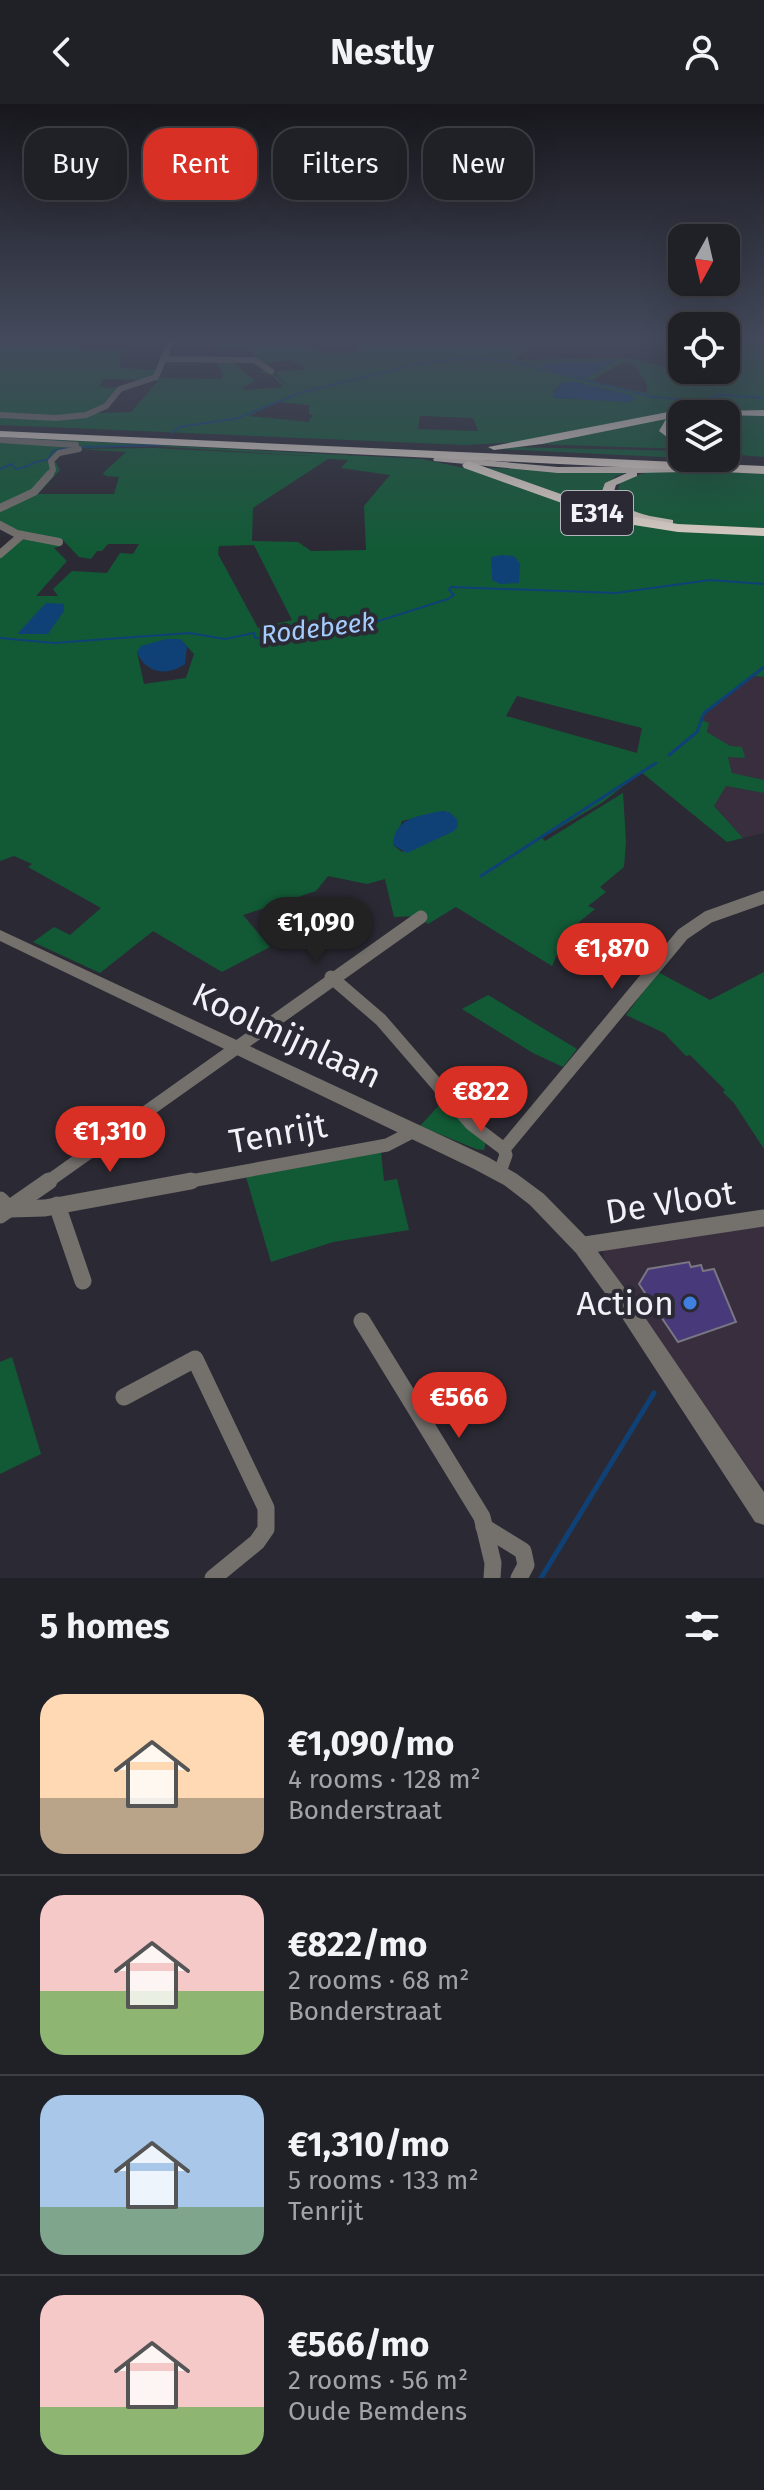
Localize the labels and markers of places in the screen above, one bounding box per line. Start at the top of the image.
pin: €1,090 [251,897,381,965]
pin: €1,870 [547,923,677,991]
pin: €822 [434,1066,528,1134]
pin: €1,310 [45,1106,175,1174]
place label: Action [577,1283,674,1324]
marker: Action [681,1294,699,1312]
pin: €566 [412,1372,506,1440]

